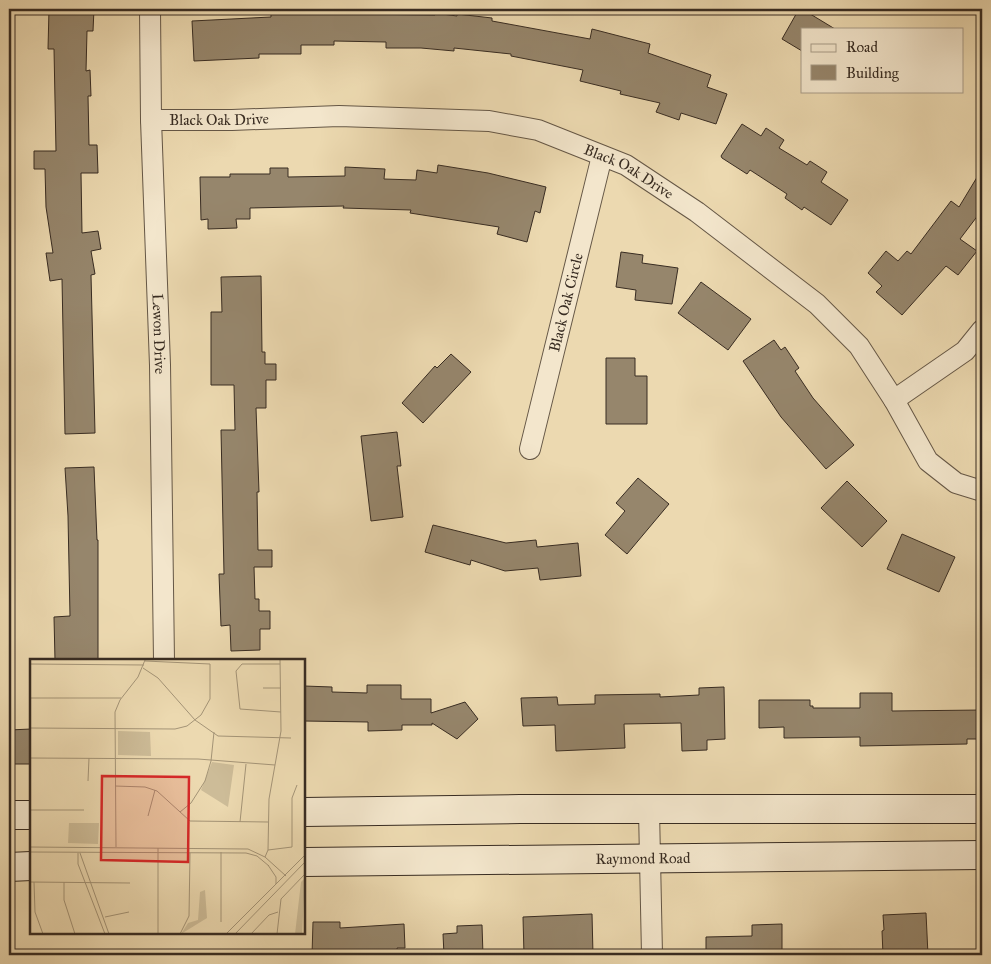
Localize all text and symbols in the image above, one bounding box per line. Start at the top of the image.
legend [801,28,964,92]
text: Road [846,38,878,56]
text: Building [846,64,900,82]
street label: Black Oak Drive [169,110,269,129]
street label: Black Oak Drive [581,140,677,203]
street label: Black Oak Circle [545,251,587,354]
street label: Lewon Drive [148,293,169,374]
inset map [30,659,305,934]
street label: Raymond Road [595,849,691,868]

